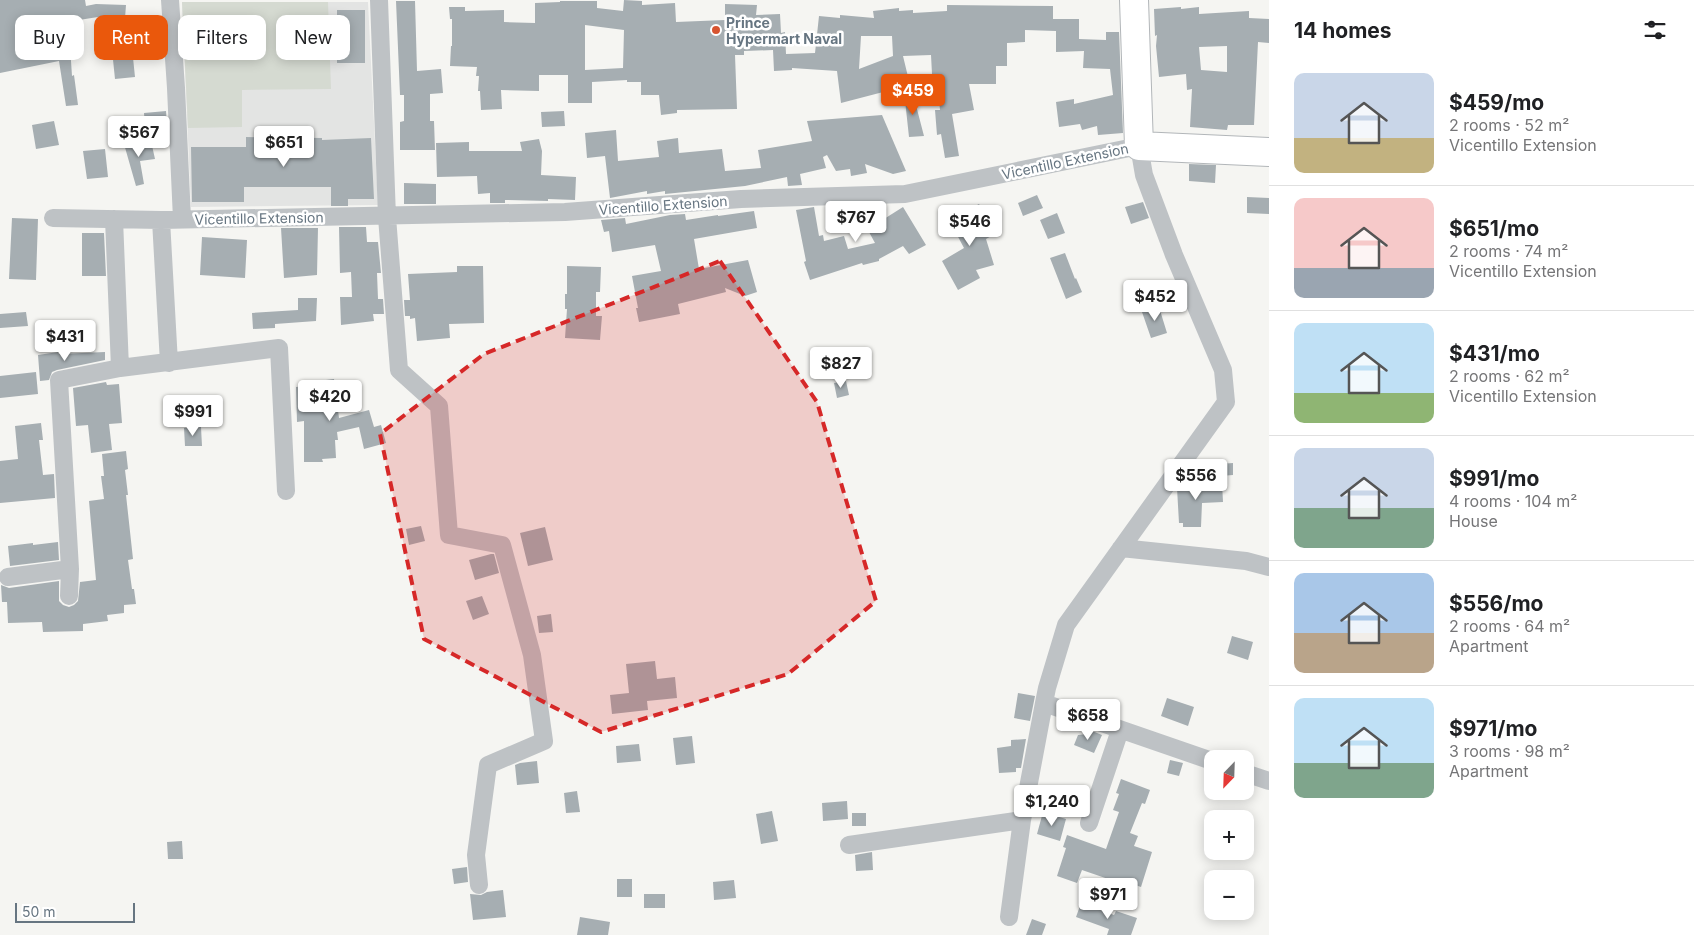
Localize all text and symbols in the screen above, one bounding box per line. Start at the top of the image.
place label: Prince Hypermart Naval [726,14,842,47]
chip: Buy [15,15,84,60]
chip: Rent [94,15,168,60]
chip: Filters [178,15,266,60]
chip: New [276,15,350,60]
icon: filters [1641,16,1669,44]
text: 14 homes [1294,18,1392,43]
marker: Prince Hypermart Naval [710,24,722,36]
pin: $459 [883,74,943,116]
text: $459 [892,80,934,100]
text: $459/mo [1449,90,1544,115]
icon: home [1334,93,1394,153]
text: 2 rooms · 52 m² [1449,115,1569,135]
pin: $567 [109,116,169,158]
text: $567 [119,122,159,142]
pin: $651 [254,126,314,168]
text: $651 [265,132,303,152]
text: Vicentillo Extension [1449,135,1597,155]
street label: Vicentillo Extension [1000,139,1130,183]
street label: Vicentillo Extension [598,192,728,218]
pin: $767 [826,200,886,243]
pin: $546 [940,204,1000,247]
text: $767 [836,207,876,227]
street label: Vicentillo Extension [194,208,324,228]
text: $546 [949,211,991,231]
text: $651/mo [1449,216,1539,241]
icon: home [1334,218,1394,278]
text: 2 rooms · 74 m² [1449,241,1568,261]
text: Vicentillo Extension [1449,261,1597,281]
pin: $452 [1125,280,1185,322]
text: $452 [1134,286,1176,306]
pin: $431 [35,320,95,362]
text: $431 [46,326,84,346]
text: $431/mo [1449,341,1540,366]
icon: home [1334,343,1394,403]
pin: $827 [811,346,871,389]
text: $827 [821,353,861,373]
text: 2 rooms · 62 m² [1449,366,1570,386]
pin: $420 [300,380,360,422]
text: $420 [309,386,351,406]
text: Vicentillo Extension [1449,386,1597,406]
pin: $991 [163,394,223,437]
text: $991 [174,401,212,421]
pin: $556 [1166,458,1226,501]
text: $556 [1175,465,1217,485]
text: $991/mo [1449,466,1539,491]
icon: home [1334,468,1394,528]
text: 4 rooms · 104 m² [1449,491,1577,511]
text: House [1449,511,1498,531]
text: $556/mo [1449,591,1543,616]
icon: home [1334,593,1394,653]
text: 2 rooms · 64 m² [1449,616,1570,636]
text: Apartment [1449,636,1529,656]
pin: $658 [1058,698,1118,741]
text: $658 [1067,705,1109,725]
text: $971/mo [1449,716,1537,741]
icon: home [1334,718,1394,778]
text: 3 rooms · 98 m² [1449,741,1570,761]
north arrow [1204,750,1254,800]
map controls [1204,750,1254,920]
text: Apartment [1449,761,1529,781]
pin: $1,240 [1011,784,1093,827]
text: $1,240 [1025,791,1079,811]
button: + [1204,810,1254,860]
button: − [1204,870,1254,920]
pin: $971 [1078,878,1138,920]
text: $971 [1090,884,1126,904]
scale bar [15,900,135,923]
text: 50 m [22,903,56,920]

